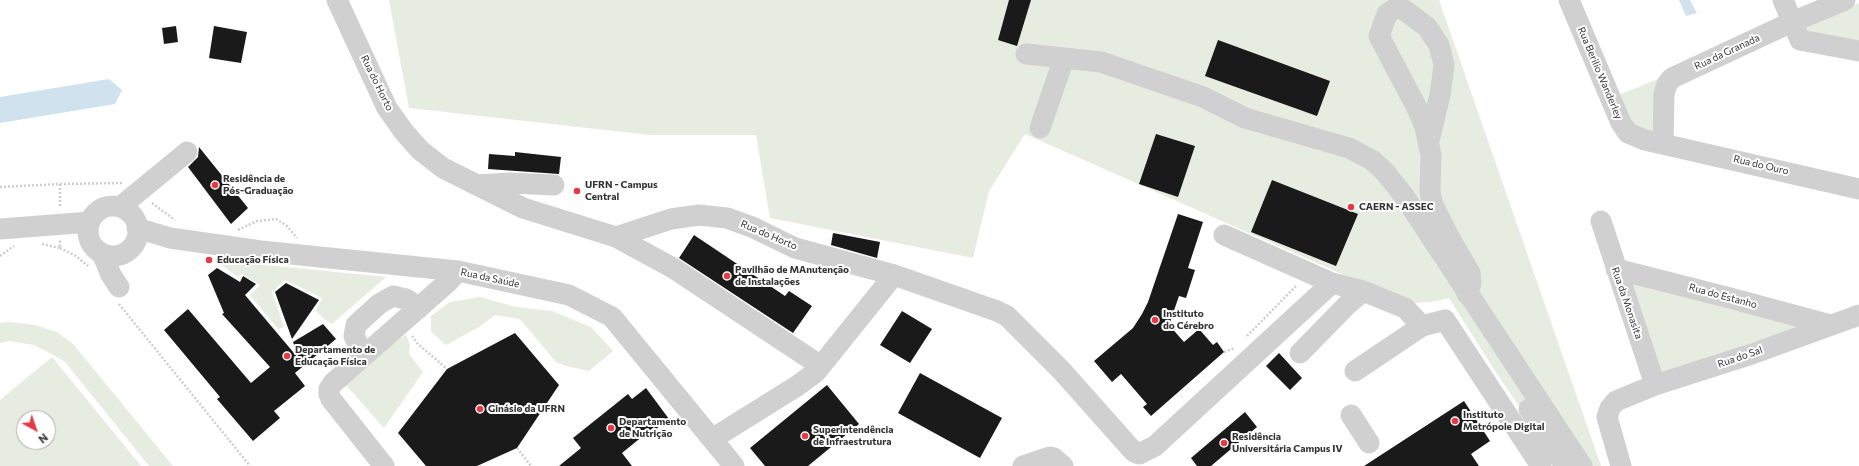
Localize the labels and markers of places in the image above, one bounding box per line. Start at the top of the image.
place label: Residência de Pós-Graduação [223,173,294,196]
place label: UFRN - Campus Central [585,179,658,202]
marker: Residência de Pós-Graduação [210,180,220,190]
marker: UFRN - Campus Central [572,186,582,196]
place label: CAERN - ASSEC [1359,201,1433,213]
marker: CAERN - ASSEC [1346,202,1356,212]
place label: Educação Física [217,254,289,266]
marker: Educação Física [204,255,214,265]
place label: Pavilhão de MAnutenção de Instalações [735,264,849,288]
marker: Pavilhão de MAnutenção de Instalações [722,271,732,281]
place label: Instituto do Cérebro [1163,308,1214,332]
marker: Instituto do Cérebro [1150,315,1160,325]
place label: Departamento de Educação Física [295,344,375,368]
marker: Departamento de Educação Física [282,351,292,361]
place label: Ginásio da UFRN [488,403,565,415]
marker: Ginásio da UFRN [475,404,485,414]
place label: Instituto Metrópole Digital [1463,409,1544,432]
place label: Departamento de Nutrição [619,416,686,440]
marker: Instituto Metrópole Digital [1450,416,1460,426]
marker: Departamento de Nutrição [606,423,616,433]
place label: Superintendência de Infraestrutura [813,424,894,448]
marker: Superintendência de Infraestrutura [800,431,810,441]
place label: Residência Universitária Campus IV [1232,431,1343,454]
marker: Residência Universitária Campus IV [1219,438,1229,448]

